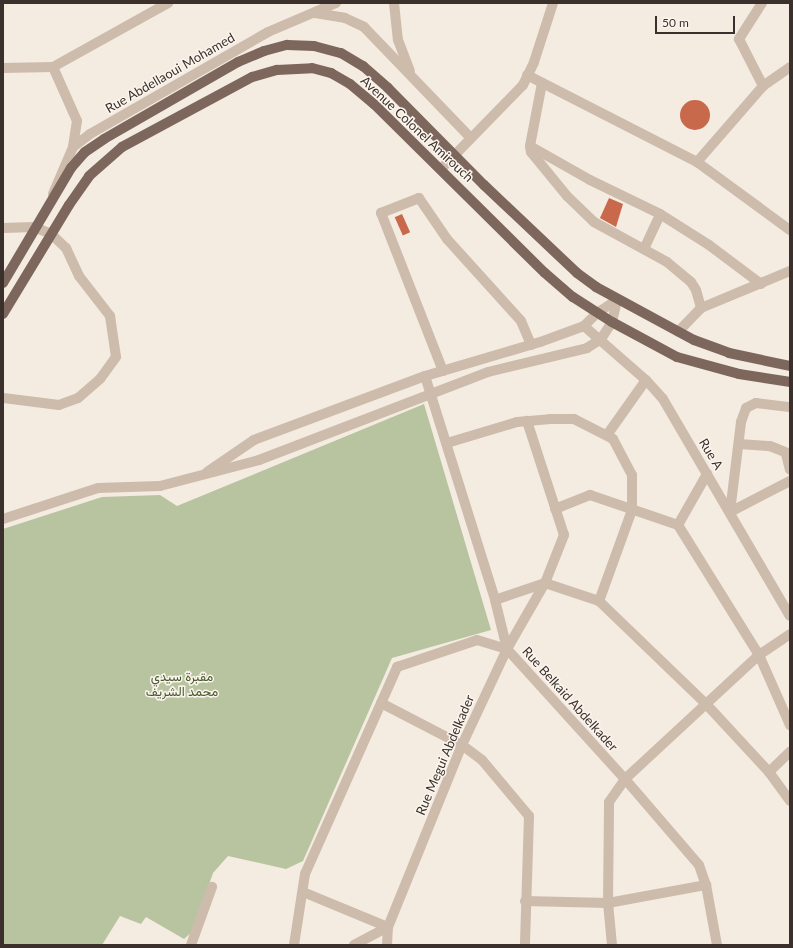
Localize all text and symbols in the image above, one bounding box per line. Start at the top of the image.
scale bar [657,8,737,34]
text: 50 m [662,15,689,30]
street label: Rue Abdellaoui Mohamed [102,30,238,116]
street label: Avenue Colonel Amirouch [357,73,477,185]
street label: Rue A [696,435,726,473]
street label: Rue Belkaid Abdelkader [519,643,621,755]
park label: مقبرة سيدي محمد الشريف [146,669,218,700]
street label: Rue Megui Abdelkader [412,692,478,818]

